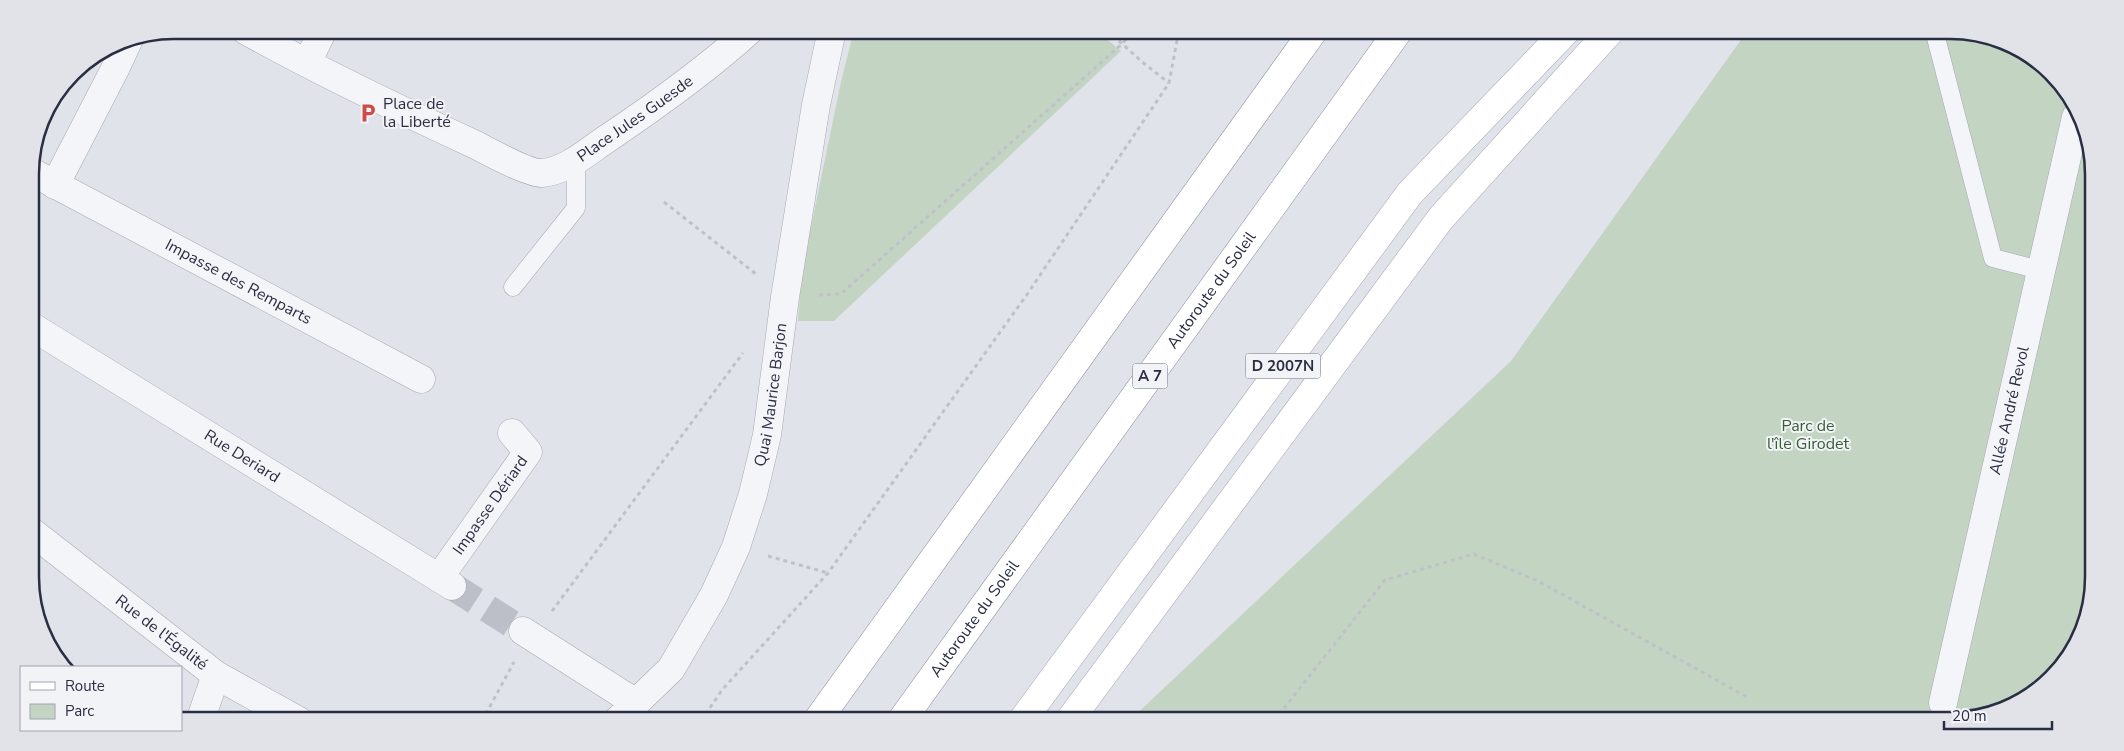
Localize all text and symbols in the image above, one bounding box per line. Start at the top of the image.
street label: Place Jules Guesde [573,70,698,167]
place label: Place de la Liberté [383,93,451,133]
parking icon: Place de la Liberté [357,102,379,124]
street label: Autoroute du Soleil [1162,227,1261,353]
street label: Impasse des Remparts [161,234,316,330]
street label: Quai Maurice Barjon [749,322,792,469]
street label: Allée André Revol [1984,344,2035,477]
road number: D 2007N [1246,354,1320,378]
road number: A 7 [1132,364,1168,388]
park label: Parc de l'île Girodet [1767,415,1850,455]
street label: Rue Deriard [200,424,284,488]
street label: Impasse Dériard [448,451,533,559]
street label: Autoroute du Soleil [925,556,1025,682]
street label: Rue de l'Égalité [111,590,212,676]
legend [20,666,182,731]
text: Route [65,676,105,696]
scale bar [1944,698,2052,730]
text: Parc [65,701,94,721]
text: 20 m [1952,706,1987,726]

